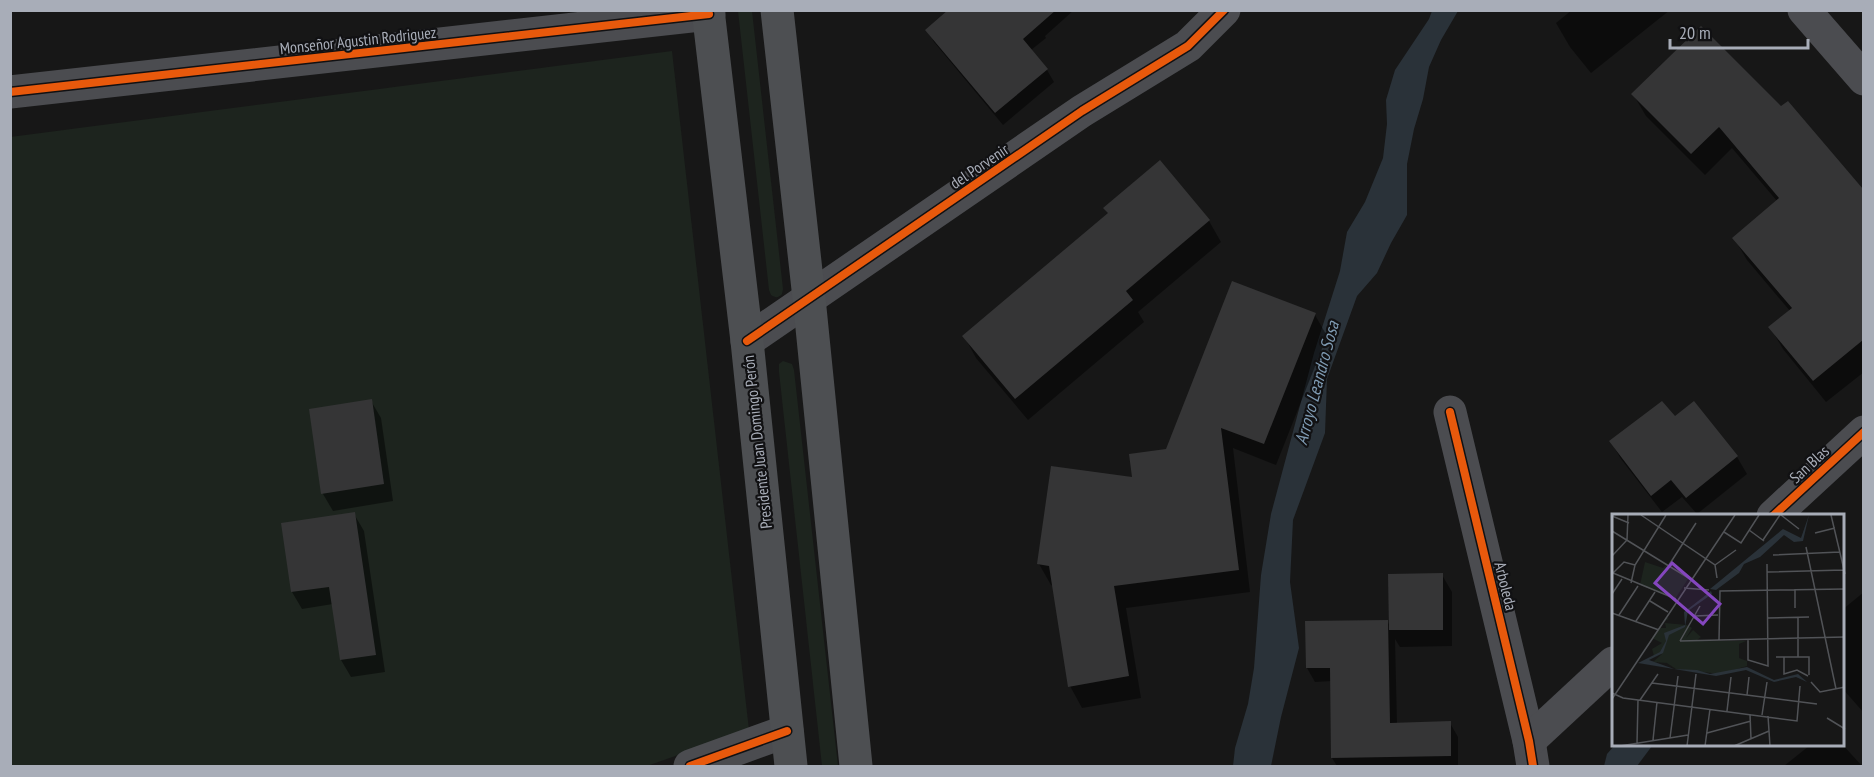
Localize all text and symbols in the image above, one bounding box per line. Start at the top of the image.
scale bar [1670,12,1808,50]
text: 20 m [1679,21,1711,44]
street label: Monseñor Agustin Rodriguez [279,22,437,58]
street label: del Porvenir [946,139,1013,193]
water label: Arroyo Leandro Sosa [1289,318,1344,447]
street label: Presidente Juan Domingo Perón [738,354,776,530]
street label: San Blas [1785,441,1833,487]
inset map [1612,514,1844,747]
street label: Arboleda [1490,560,1522,612]

